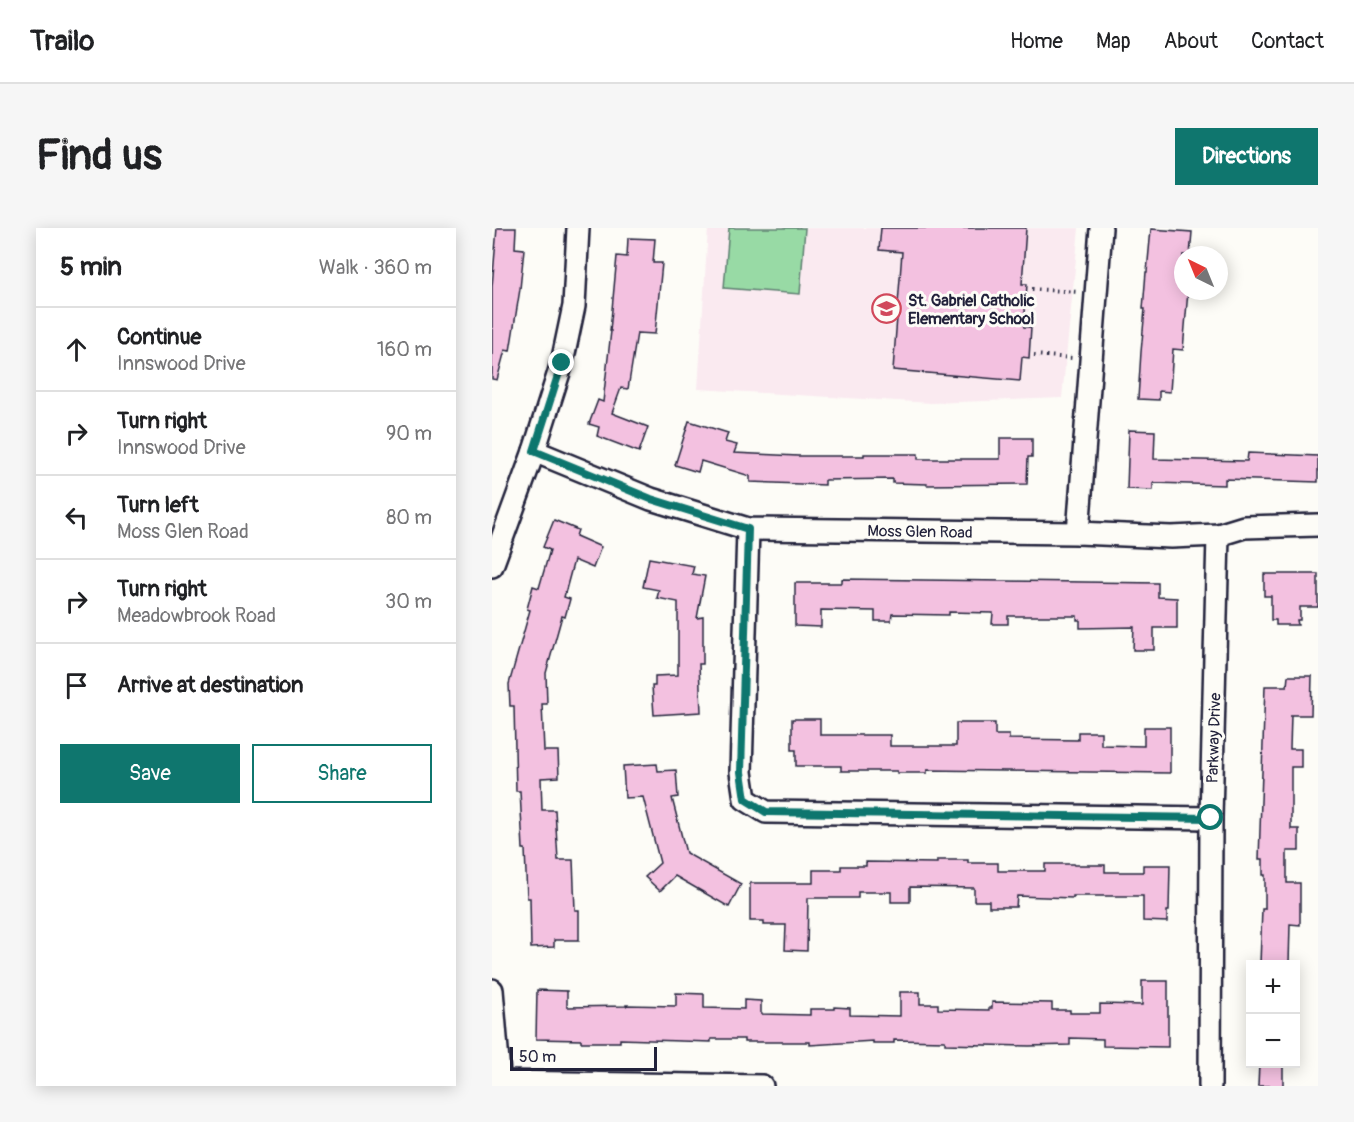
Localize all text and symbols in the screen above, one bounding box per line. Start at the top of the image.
text: Trailo [30,24,94,59]
text: Home [1010,28,1063,55]
text: Map [1096,28,1131,55]
text: About [1164,28,1218,55]
text: Contact [1251,28,1324,55]
button: Directions [1175,128,1318,185]
text: Find us [36,130,162,182]
north arrow [1174,246,1228,300]
text: 5 min [60,251,122,283]
text: Walk · 360 m [319,255,432,280]
place label: St. Gabriel Catholic Elementary School [908,291,1035,329]
school or university icon: St. Gabriel Catholic Elementary School [871,293,903,325]
text: Continue [117,323,201,351]
icon: ahead [60,333,93,366]
text: 160 m [377,337,432,362]
route end [548,349,574,375]
text: Innswood Drive [117,351,246,376]
text: Turn right [117,407,207,435]
icon: right [60,417,93,450]
text: 90 m [386,421,432,446]
text: Innswood Drive [117,435,246,460]
text: Turn left [117,491,199,519]
icon: left [60,501,93,534]
text: 80 m [386,505,432,530]
text: Moss Glen Road [117,519,249,544]
street label: Moss Glen Road [867,521,973,543]
text: Turn right [117,575,207,603]
icon: right [60,585,93,618]
text: 30 m [385,589,432,614]
text: Meadowbrook Road [117,603,276,628]
icon: arrive [60,669,93,702]
text: Arrive at destination [117,671,303,699]
street label: Parkway Drive [1202,692,1226,784]
button: Save [60,744,240,803]
button: Share [252,744,432,803]
route start [1197,804,1223,830]
map controls [1246,960,1300,1068]
button: + [1246,960,1300,1014]
button: − [1246,1014,1300,1068]
scale bar [510,1044,657,1072]
text: 50 m [519,1047,556,1067]

